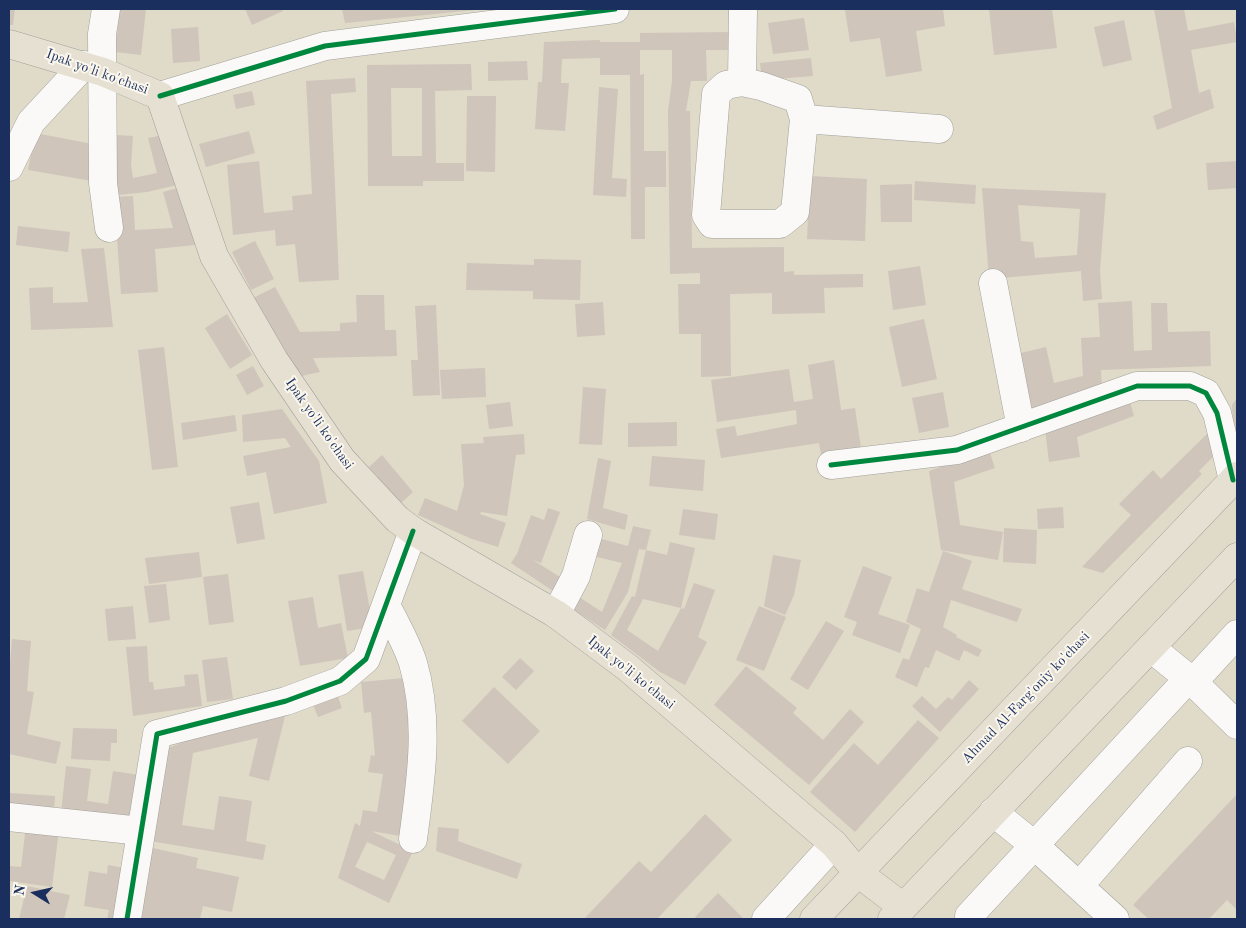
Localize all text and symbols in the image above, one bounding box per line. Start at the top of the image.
street label: Ipak yo'li ko'chasi [44,46,150,98]
street label: Ipak yo'li ko'chasi [281,375,357,473]
street label: Ahmad Al-Farg'oniy ko'chasi [958,628,1094,768]
street label: Ipak yo'li ko'chasi [584,633,678,713]
north arrow [10,868,60,918]
text: N [12,884,28,897]

